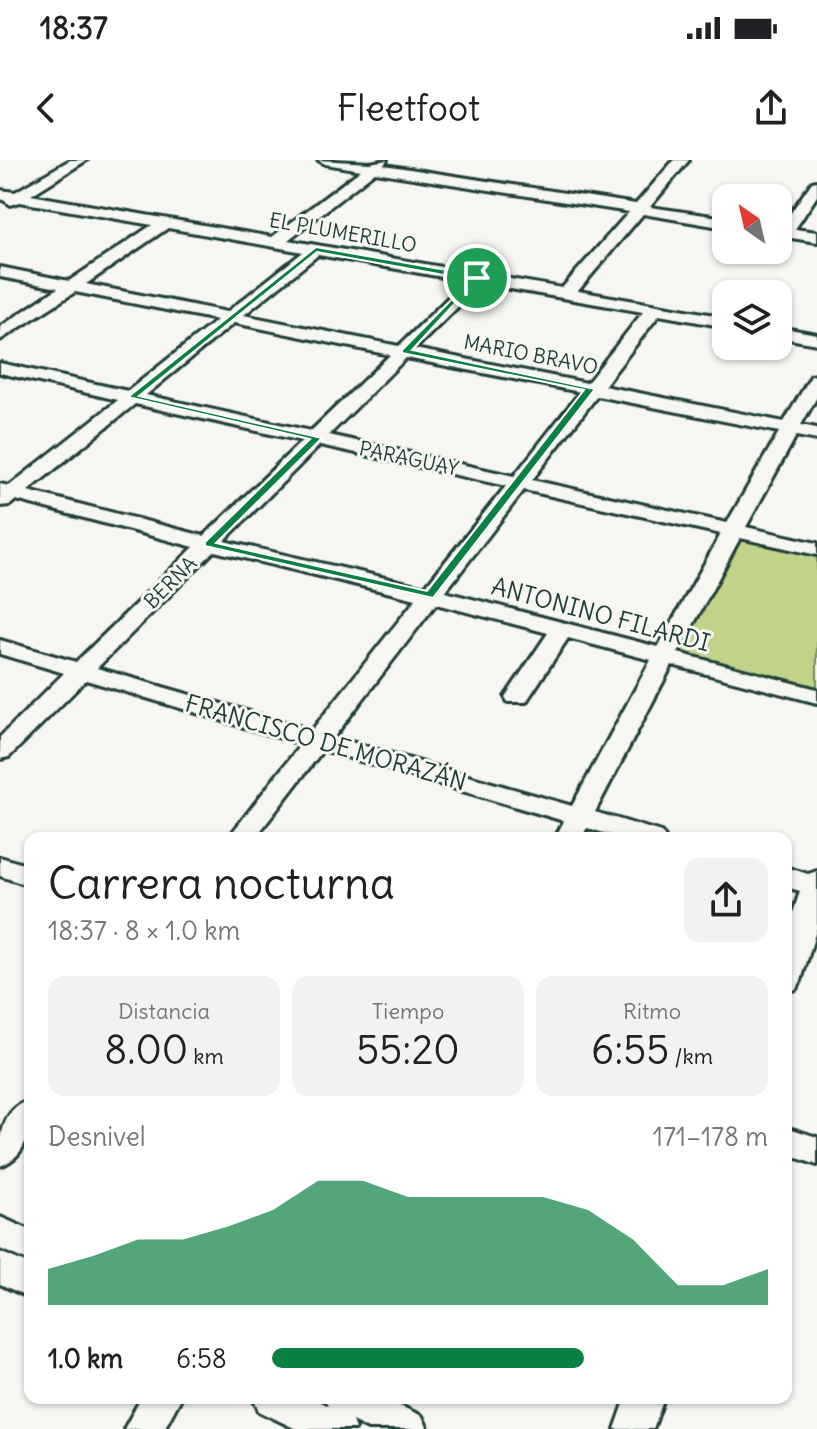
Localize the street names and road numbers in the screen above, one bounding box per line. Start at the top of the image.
street label: EL PLUMERILLO [267,207,419,257]
street label: MARIO BRAVO [462,329,600,379]
street label: PARAGUAY [357,435,461,481]
street label: BERNA [138,550,202,614]
street label: ANTONINO FILARDI [488,570,714,658]
street label: FRANCISCO DE MORAZÁN [182,687,470,797]

